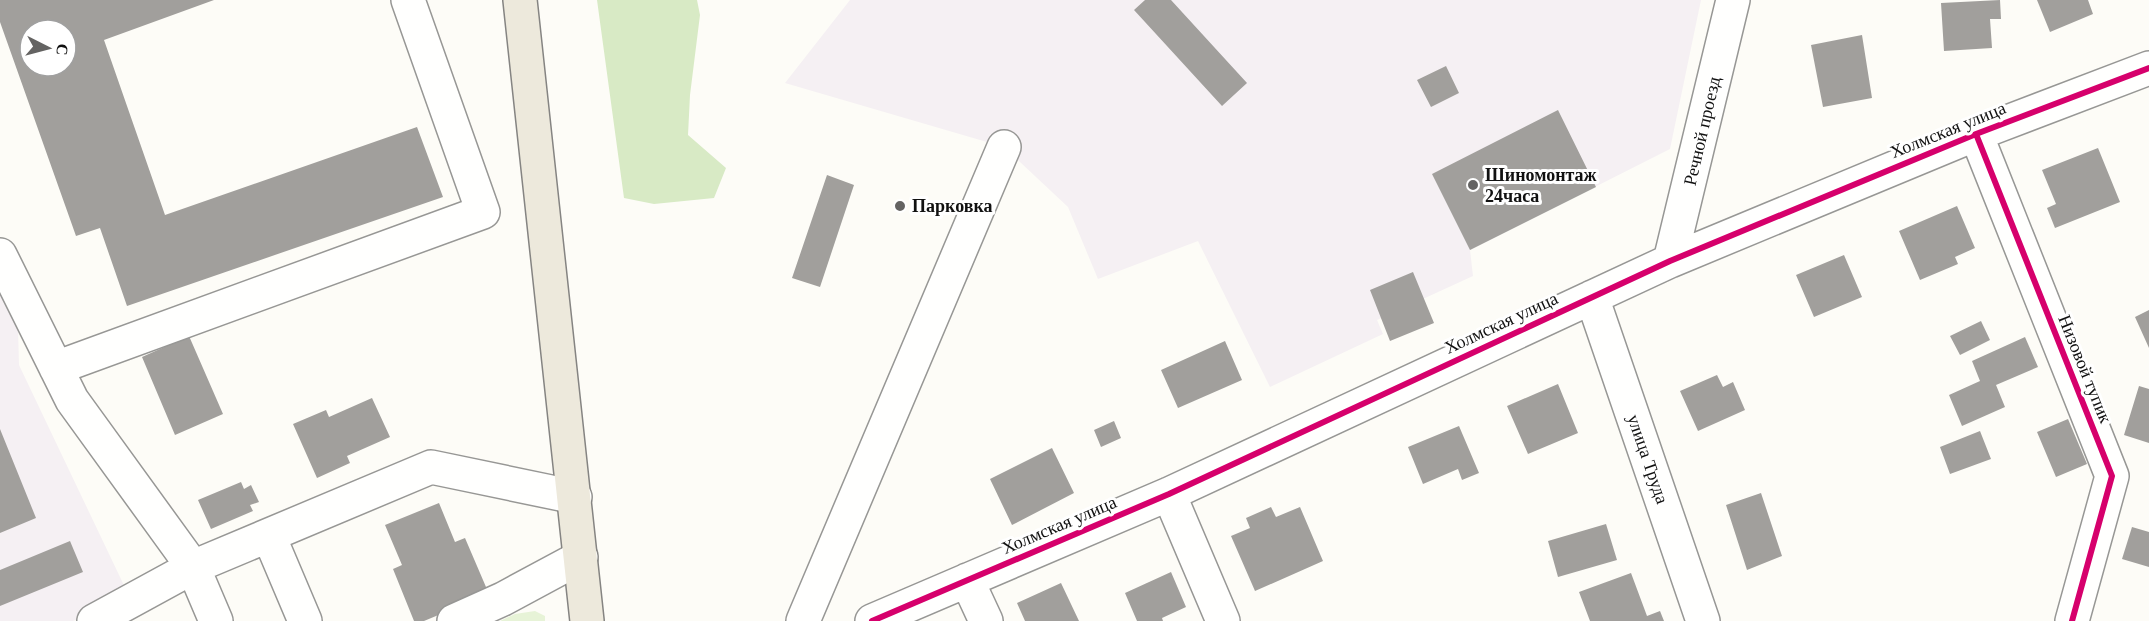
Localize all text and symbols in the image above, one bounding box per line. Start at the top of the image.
north arrow [18,18,78,78]
text: С [53,43,71,56]
street label: Речной проезд [1680,75,1724,187]
street label: Холмская улица [1887,98,2009,162]
place label: Шиномонтаж 24часа [1485,165,1598,206]
marker: Шиномонтаж 24часа [1466,178,1480,192]
place label: Парковка [912,196,993,216]
marker: Парковка [893,199,907,213]
street label: Холмская улица [1441,288,1561,358]
street label: Низовой тупик [2054,312,2116,426]
street label: улица Труда [1623,412,1673,506]
street label: Холмская улица [999,492,1119,558]

